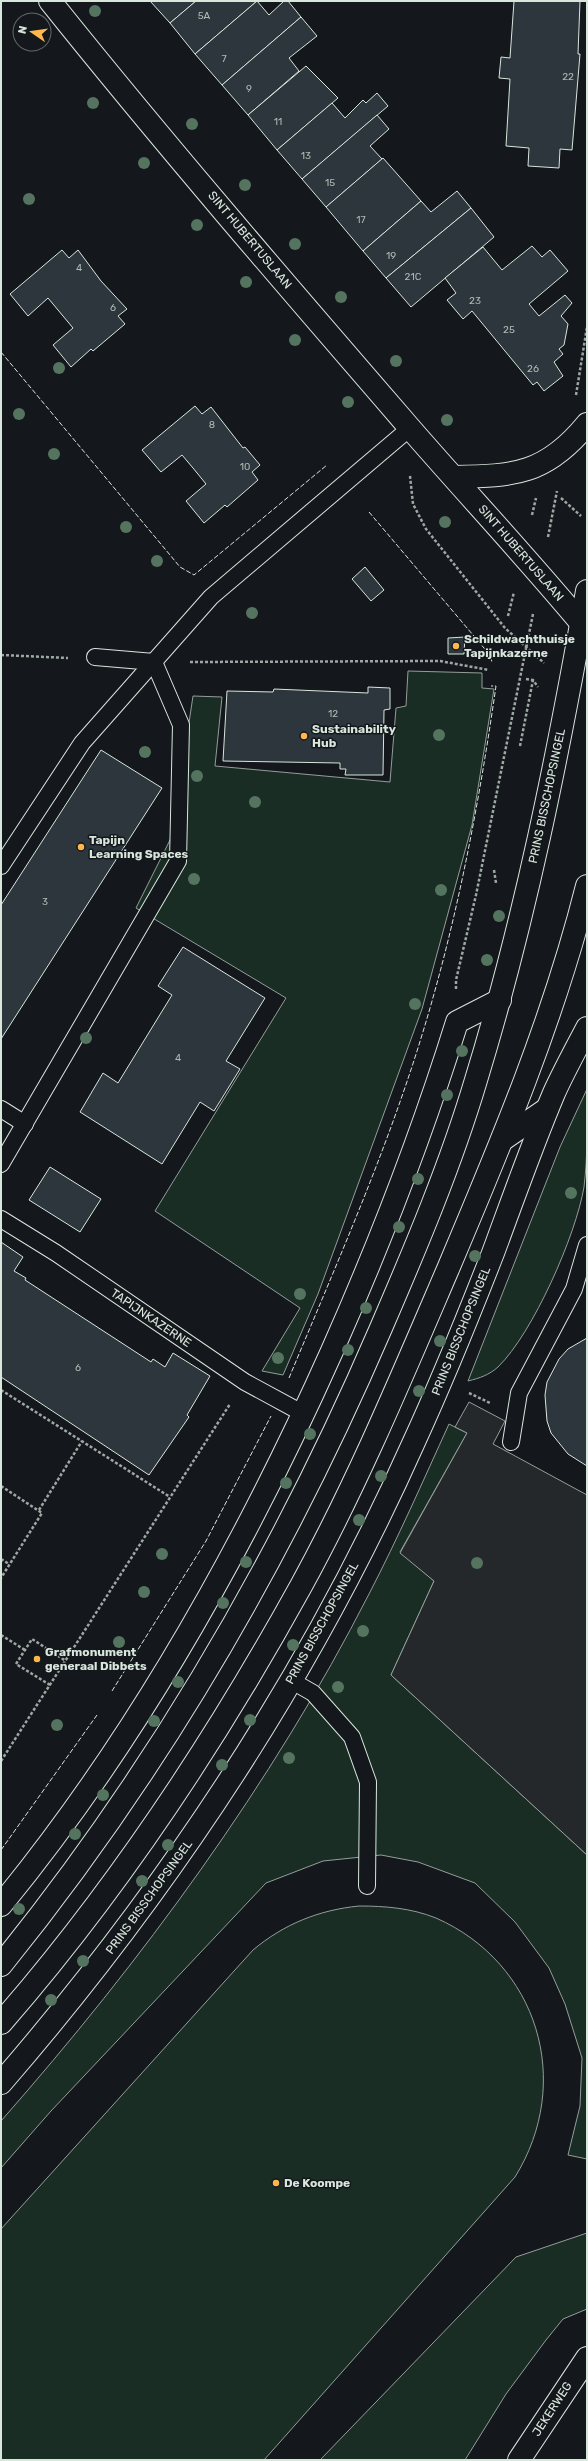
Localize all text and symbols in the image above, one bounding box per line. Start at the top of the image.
house number: 5A [198,10,211,22]
north arrow [12,12,52,52]
text: N [16,24,30,35]
house number: 7 [221,53,227,65]
house number: 22 [562,71,574,83]
house number: 9 [246,83,252,95]
house number: 11 [274,116,282,128]
house number: 13 [301,150,311,162]
house number: 15 [325,177,335,189]
street label: SINT HUBERTUSLAAN [205,189,295,291]
house number: 17 [356,214,366,226]
house number: 19 [386,250,396,262]
house number: 4 [76,262,82,274]
house number: 21C [405,271,422,283]
house number: 23 [469,295,481,307]
house number: 6 [110,302,116,314]
house number: 25 [503,324,515,336]
house number: 26 [527,363,539,375]
house number: 8 [209,419,215,431]
house number: 10 [240,461,250,473]
street label: SINT HUBERTUSLAAN [475,502,567,604]
place label: Schildwachthuisje Tapijnkazerne [464,632,575,660]
marker: Schildwachthuisje Tapijnkazerne [451,641,461,651]
house number: 12 [328,708,338,720]
place label: Sustainability Hub [312,722,396,750]
street label: PRINS BISSCHOPSINGEL [526,727,568,865]
marker: Sustainability Hub [299,731,309,741]
place label: Tapijn Learning Spaces [89,833,189,861]
marker: Tapijn Learning Spaces [76,842,86,852]
house number: 3 [42,896,48,908]
house number: 4 [175,1052,181,1064]
street label: PRINS BISSCHOPSINGEL [429,1264,493,1397]
street label: TAPIJNKAZERNE [108,1286,194,1350]
house number: 6 [75,1362,81,1374]
street label: PRINS BISSCHOPSINGEL [283,1559,362,1687]
place label: Grafmonument generaal Dibbets [45,1645,147,1673]
marker: Grafmonument generaal Dibbets [32,1654,42,1664]
street label: PRINS BISSCHOPSINGEL [103,1837,195,1957]
place label: De Koompe [284,2176,350,2190]
marker: De Koompe [271,2178,281,2188]
street label: JEKERWEG [529,2379,575,2439]

